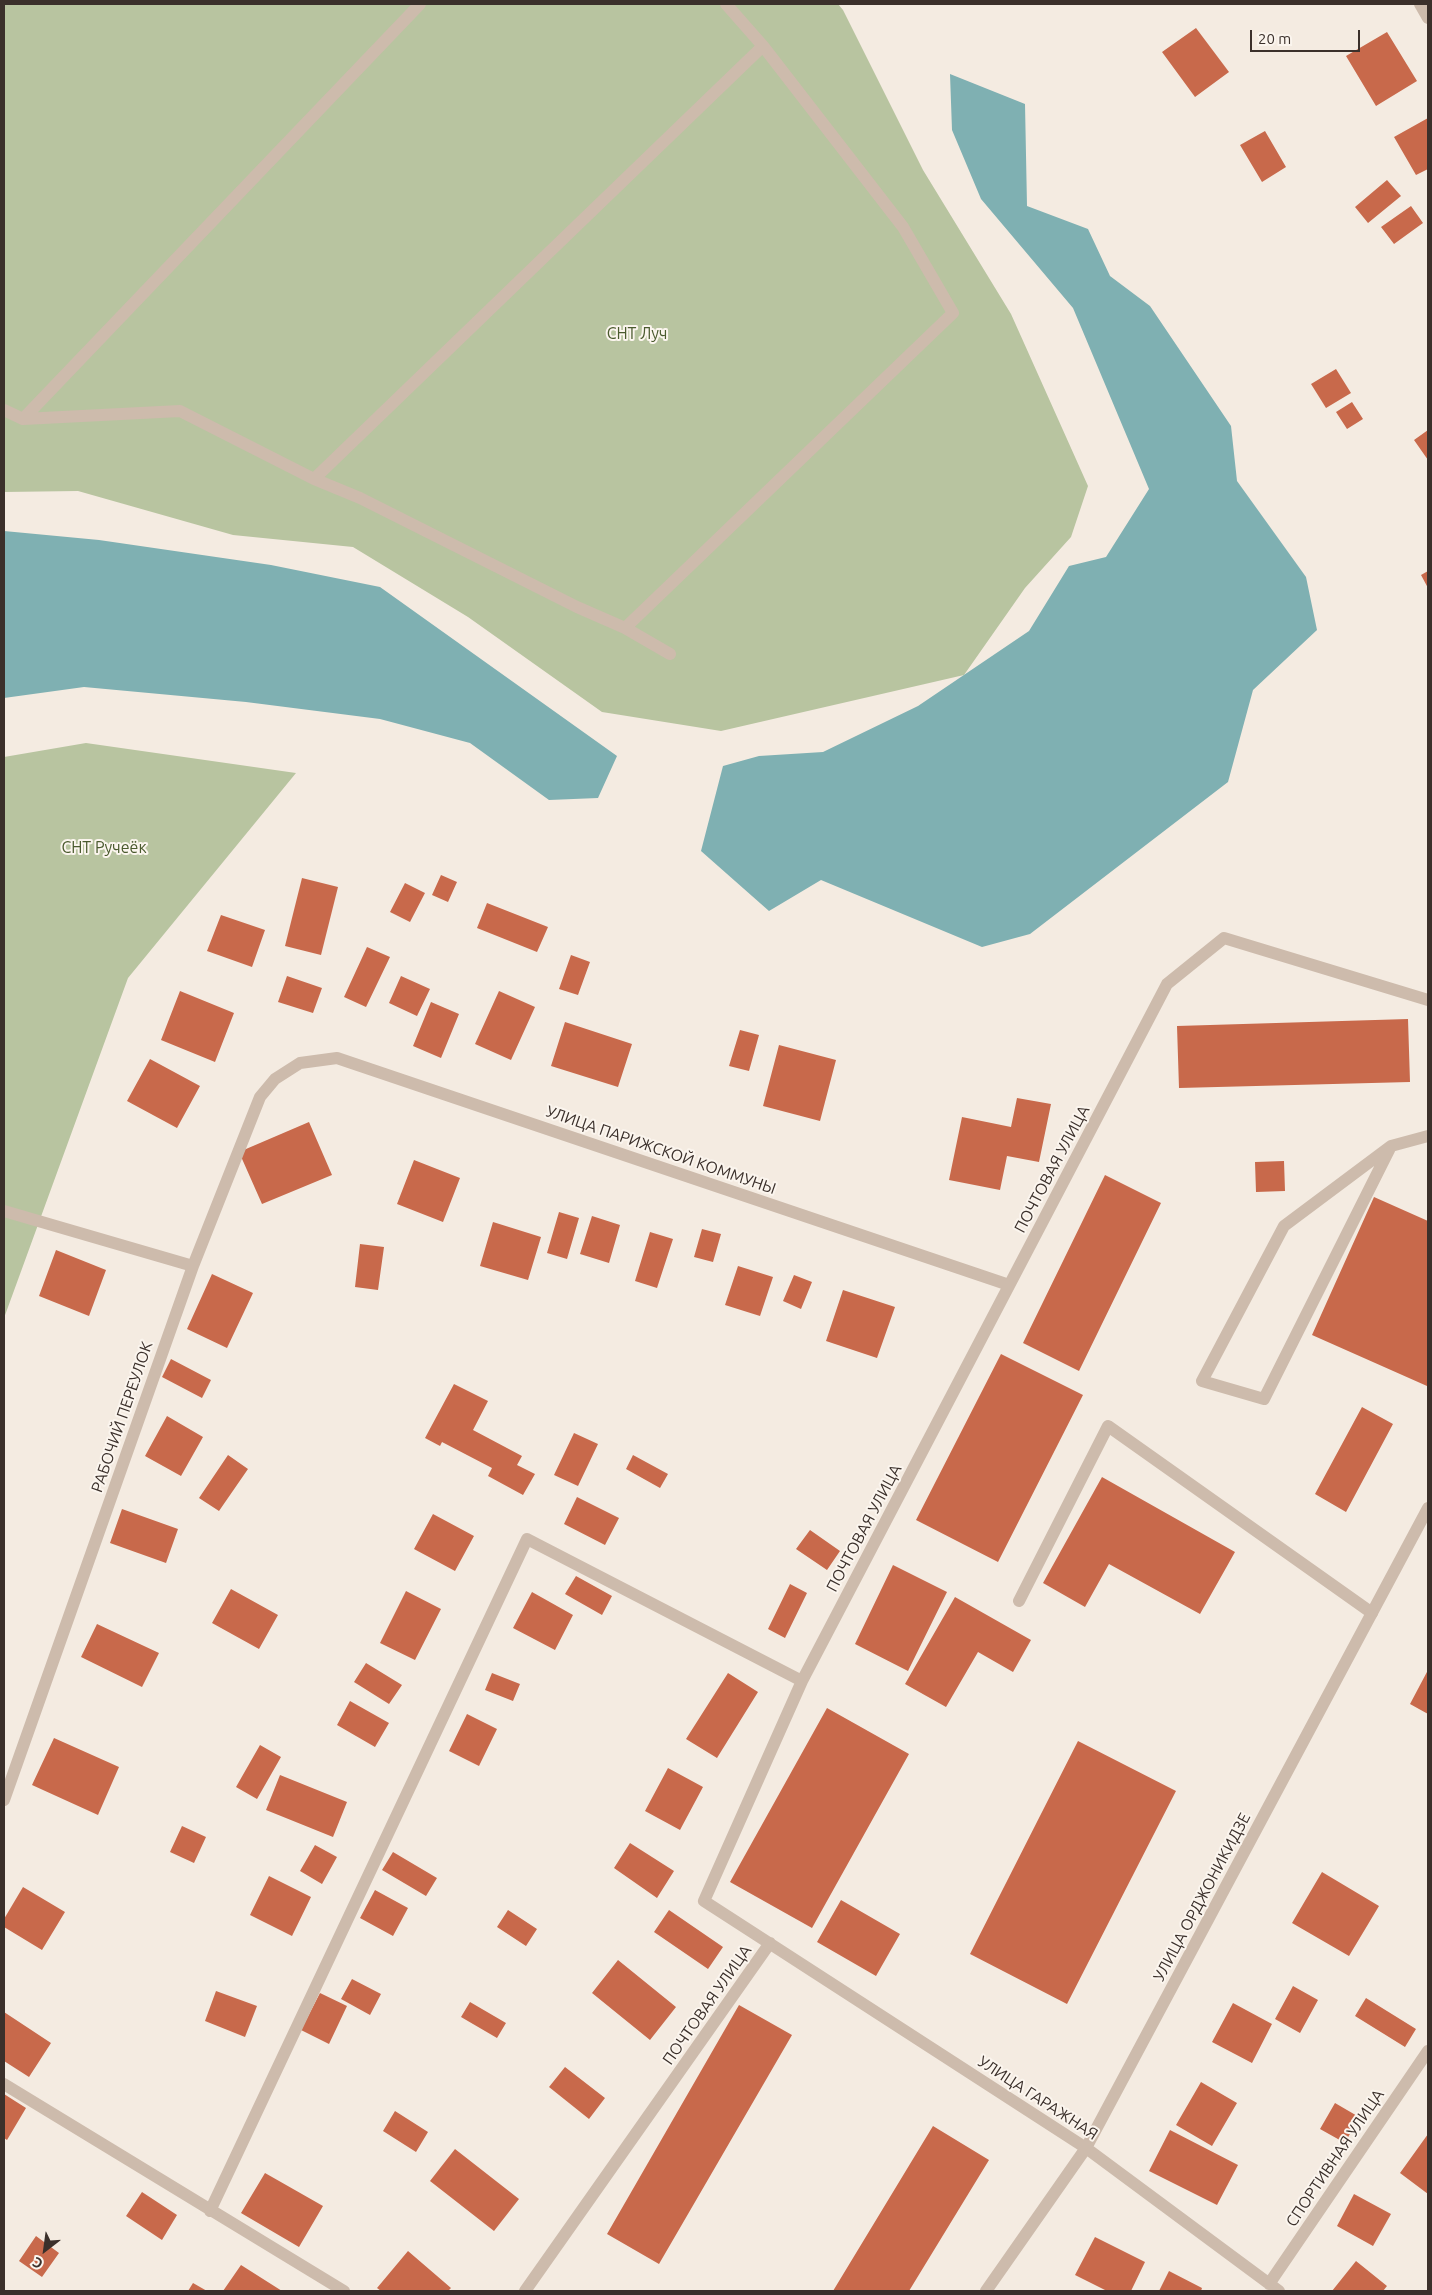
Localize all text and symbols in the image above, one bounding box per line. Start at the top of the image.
scale bar [1252,20,1362,52]
text: 20 m [1258,30,1291,47]
park label: СНТ Луч [607,324,667,344]
park label: СНТ Ручеёк [61,838,147,858]
street label: УЛИЦА ПАРИЖСКОЙ КОММУНЫ [544,1102,778,1198]
street label: ПОЧТОВАЯ УЛИЦА [1010,1102,1094,1236]
street label: РАБОЧИЙ ПЕРЕУЛОК [87,1339,157,1495]
street label: ПОЧТОВАЯ УЛИЦА [822,1461,906,1595]
street label: УЛИЦА ОРДЖОНИКИДЗЕ [1149,1810,1255,1984]
street label: ПОЧТОВАЯ УЛИЦА [659,1942,755,2068]
street label: УЛИЦА ГАРАЖНАЯ [974,2052,1102,2144]
street label: СПОРТИВНАЯ УЛИЦА [1282,2086,1388,2230]
north arrow [20,2225,70,2275]
text: С [30,2254,45,2272]

